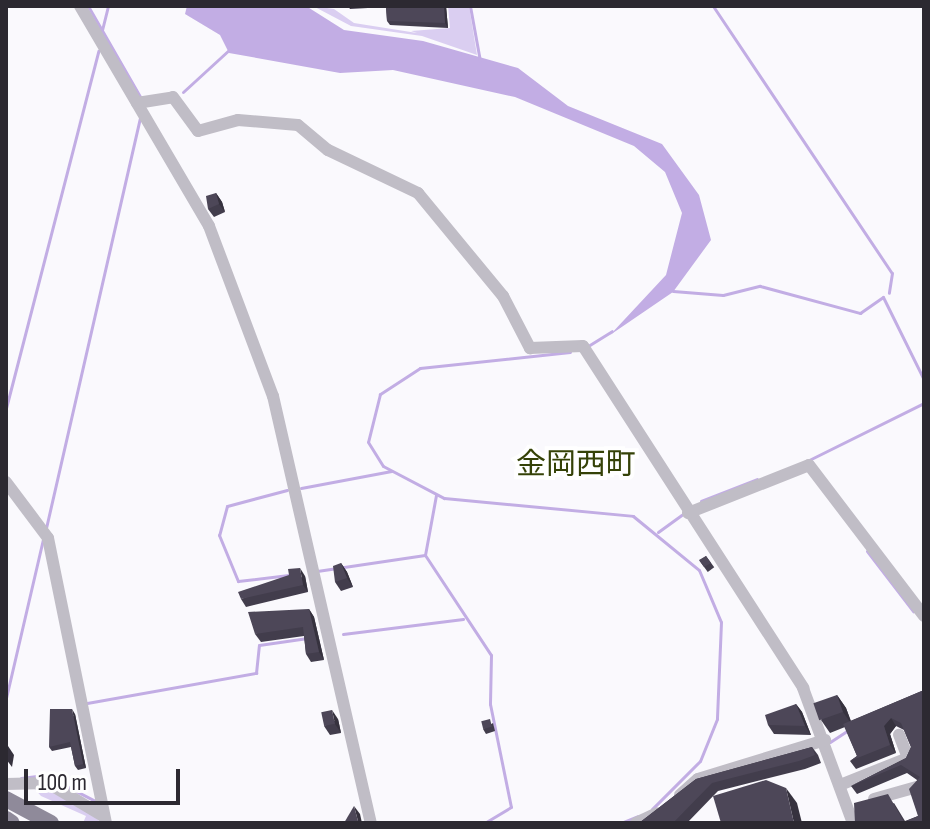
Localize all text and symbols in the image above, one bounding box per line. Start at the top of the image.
district label: 金岡西町 [516,447,636,483]
scale bar [28,753,184,803]
text: 100 m [38,768,87,797]

